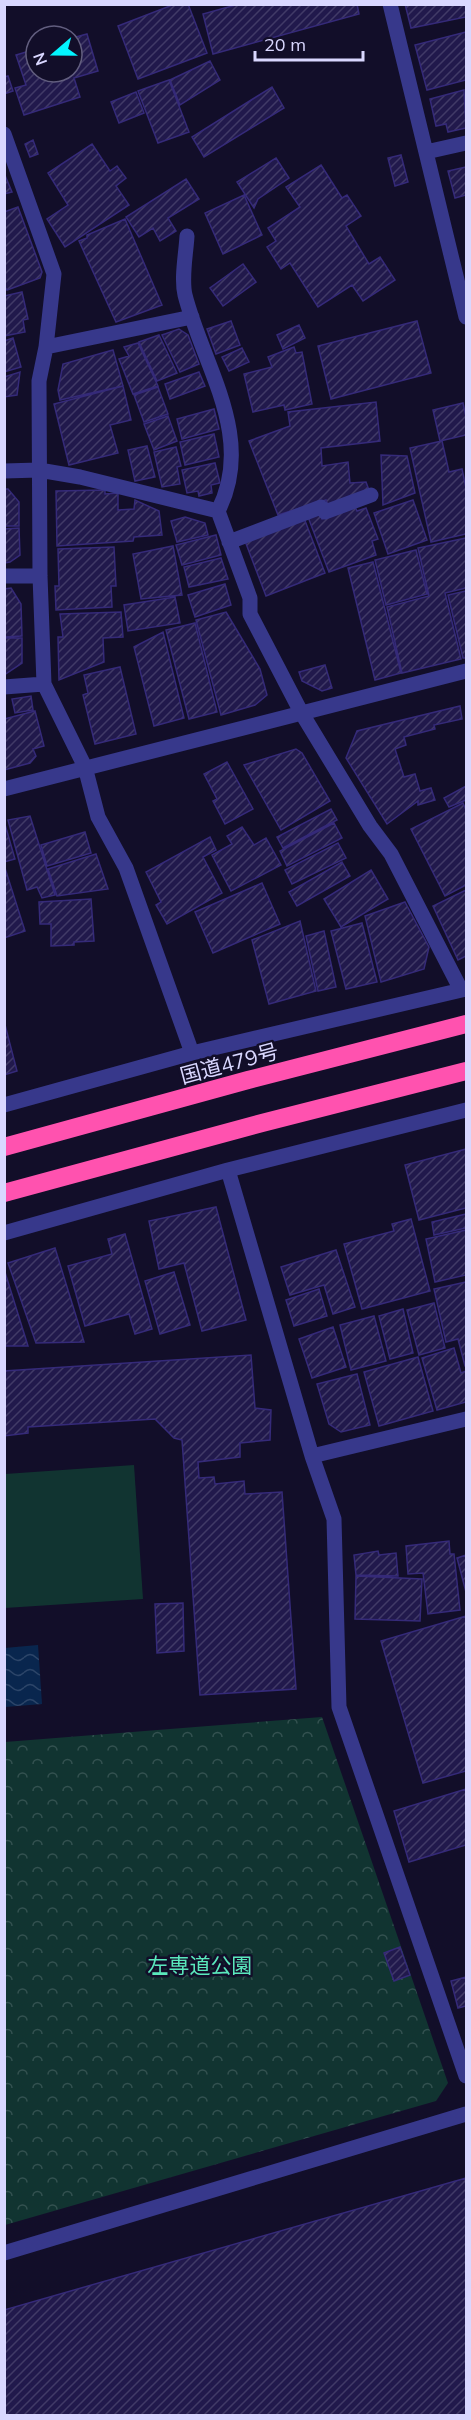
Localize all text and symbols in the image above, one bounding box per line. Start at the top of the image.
north arrow [24,24,84,84]
scale bar [255,24,363,62]
text: 20 m [264,33,306,56]
text: N [28,50,51,68]
street label: 国道479号 [177,1037,281,1089]
park label: 左専道公園 [148,1952,253,1978]

